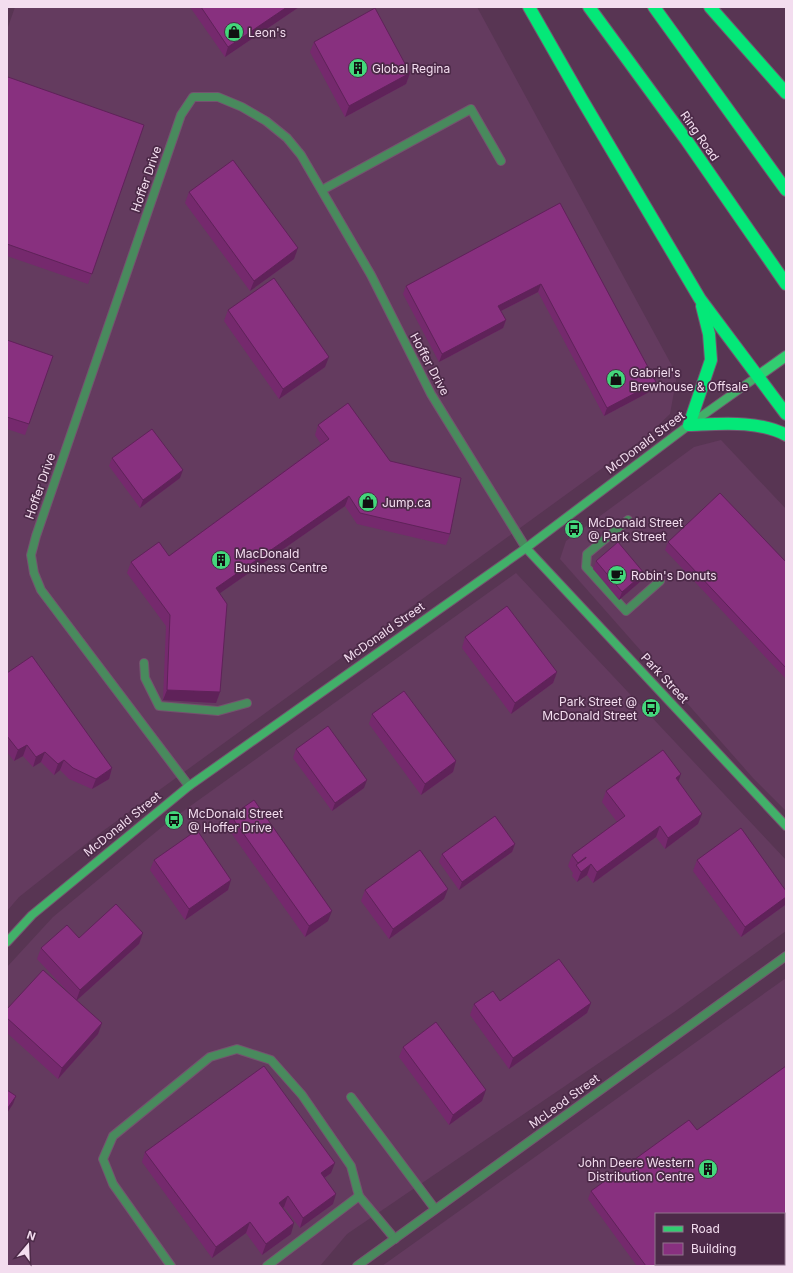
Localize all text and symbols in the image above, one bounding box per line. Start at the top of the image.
shop icon: Leon's [223,21,245,43]
place label: Leon's [248,25,286,40]
building icon: Global Regina [347,57,369,79]
place label: Global Regina [372,61,450,76]
street label: Ring Road [677,108,723,164]
street label: Hoffer Drive [128,144,164,214]
street label: Hoffer Drive [407,330,453,398]
place label: Gabriel's Brewhouse & Offsale [630,365,748,394]
shop icon: Gabriel's Brewhouse & Offsale [605,368,627,390]
street label: McDonald Street [603,407,687,477]
street label: Hoffer Drive [22,451,58,521]
shop icon: Jump.ca [357,491,379,513]
place label: Jump.ca [382,495,431,510]
place label: McDonald Street @ Park Street [588,515,683,544]
bus stop icon: McDonald Street @ Park Street [563,518,585,540]
place label: MacDonald Business Centre [235,546,327,575]
building icon: MacDonald Business Centre [210,549,232,571]
cafe icon: Robin's Donuts [606,564,628,586]
place label: Robin's Donuts [631,568,717,583]
street label: McDonald Street [341,599,427,665]
street label: Park Street [638,650,692,706]
place label: Park Street @ McDonald Street [542,694,637,723]
bus stop icon: Park Street @ McDonald Street [640,697,662,719]
street label: McDonald Street [80,788,164,860]
place label: McDonald Street @ Hoffer Drive [188,806,283,835]
bus stop icon: McDonald Street @ Hoffer Drive [163,809,185,831]
street label: McLeod Street [526,1070,602,1132]
place label: John Deere Western Distribution Centre [578,1155,694,1184]
building icon: John Deere Western Distribution Centre [697,1158,719,1180]
legend [655,1213,785,1265]
text: Road [691,1221,720,1236]
north arrow [8,1225,48,1265]
text: N [25,1228,38,1244]
text: Building [691,1241,736,1256]

